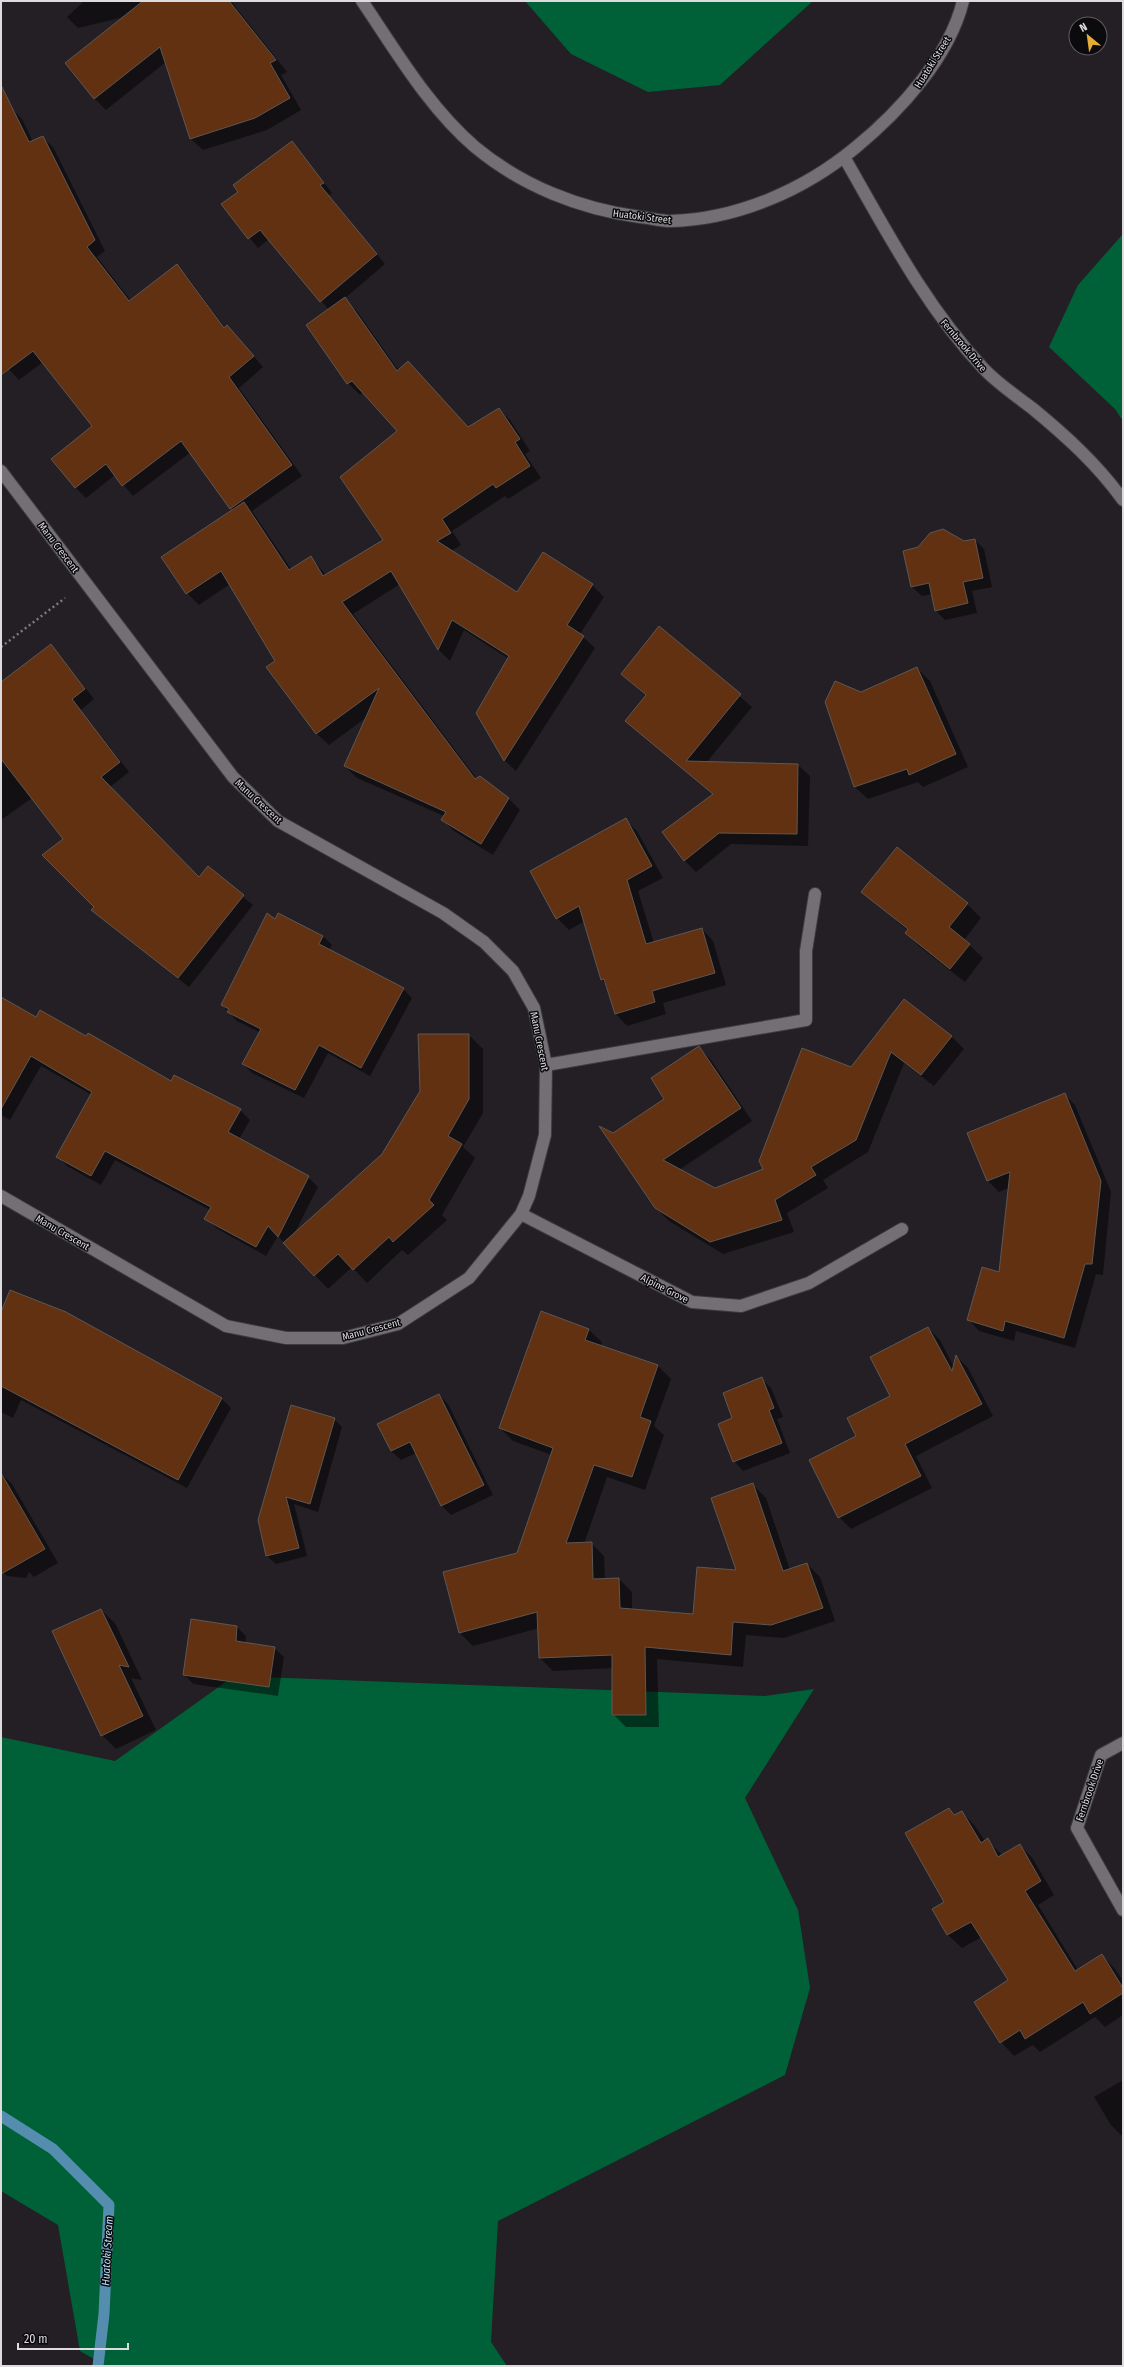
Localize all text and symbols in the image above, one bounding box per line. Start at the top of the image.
north arrow [1068,16,1108,56]
text: N [1077,20,1089,35]
street label: Huatoki Street [912,34,954,91]
street label: Huatoki Street [612,207,672,227]
street label: Fernbrook Drive [938,317,989,374]
street label: Manu Crescent [35,520,81,576]
street label: Manu Crescent [232,777,285,827]
street label: Manu Crescent [527,1011,551,1072]
street label: Manu Crescent [34,1213,92,1253]
street label: Alpine Grove [639,1272,690,1306]
street label: Manu Crescent [341,1316,402,1343]
street label: Fernbrook Drive [1074,1758,1106,1823]
water label: Huatoki Stream [99,2216,116,2286]
scale bar [18,2325,128,2351]
text: 20 m [24,2332,48,2346]

